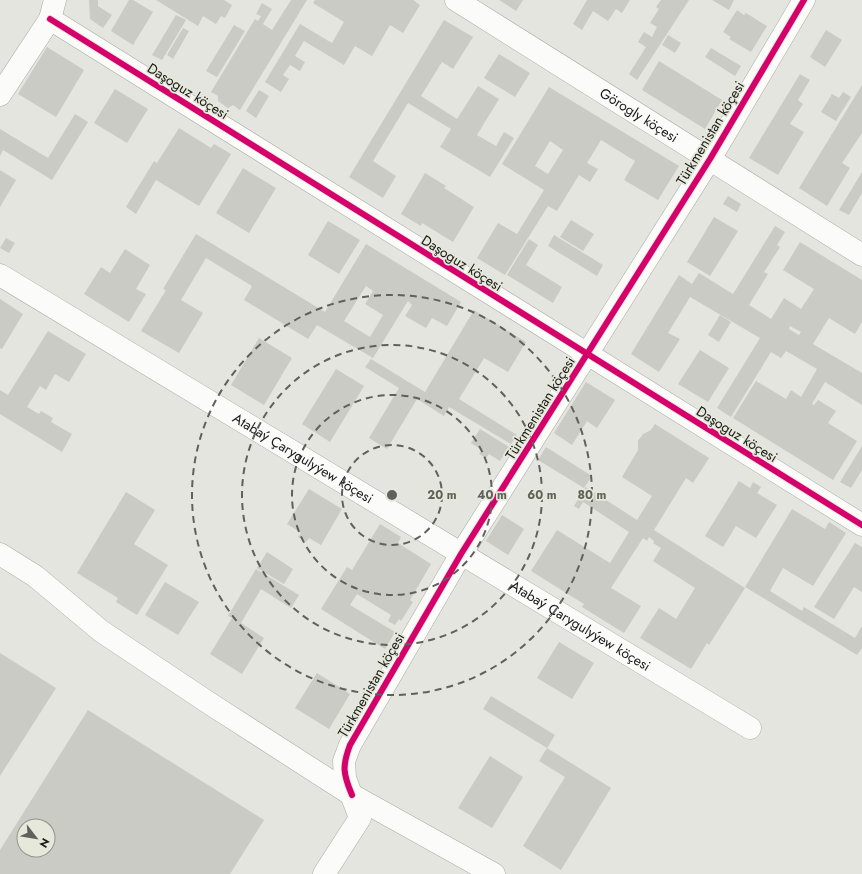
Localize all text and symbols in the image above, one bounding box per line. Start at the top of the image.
street label: Daşoguz köçesi [144,58,232,124]
street label: Türkmenistan köçesi [671,77,749,189]
street label: Görogly köçesi [596,83,682,147]
street label: Daşoguz köçesi [418,230,506,296]
street label: Türkmenistan köçesi [500,353,580,463]
street label: Daşoguz köçesi [693,401,781,467]
street label: Atabaý Çarygulyýew köçesi [229,408,377,508]
text: 20 m [427,486,457,504]
text: 40 m [477,486,507,504]
text: 60 m [527,486,557,504]
text: 80 m [578,486,607,504]
centre of rings [385,488,399,502]
street label: Atabaý Çarygulyýew köçesi [506,575,654,676]
street label: Türkmenistan köçesi [333,629,409,741]
north arrow [16,818,56,858]
text: N [35,835,54,851]

